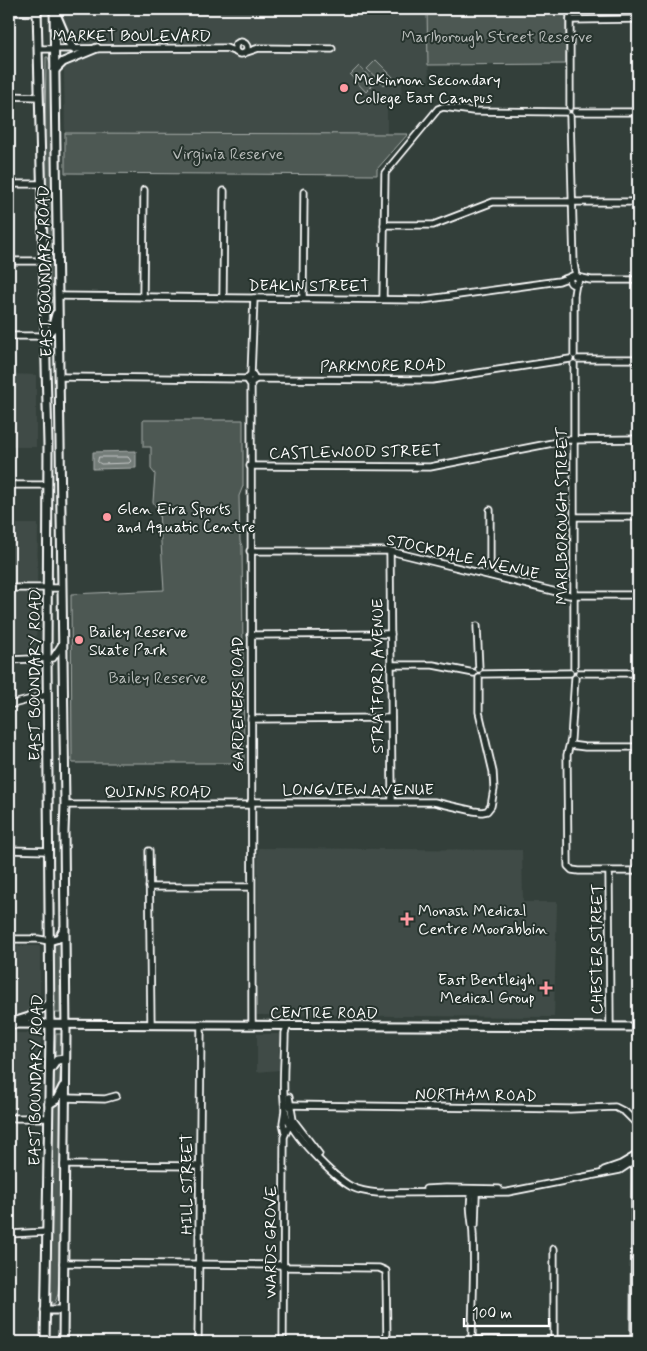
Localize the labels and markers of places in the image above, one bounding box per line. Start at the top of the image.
place label: McKinnon Secondary College East Campus [354,70,501,109]
marker: McKinnon Secondary College East Campus [338,82,350,94]
place label: Glen Eira Sports and Aquatic Centre [117,499,255,538]
marker: Glen Eira Sports and Aquatic Centre [101,511,113,523]
place label: Bailey Reserve Skate Park [89,622,188,661]
marker: Bailey Reserve Skate Park [73,634,85,646]
place label: Monash Medical Centre Moorabbin [418,901,548,940]
marker: Monash Medical Centre Moorabbin [400,912,414,926]
place label: East Bentleigh Medical Group [438,970,535,1009]
marker: East Bentleigh Medical Group [539,981,553,995]

